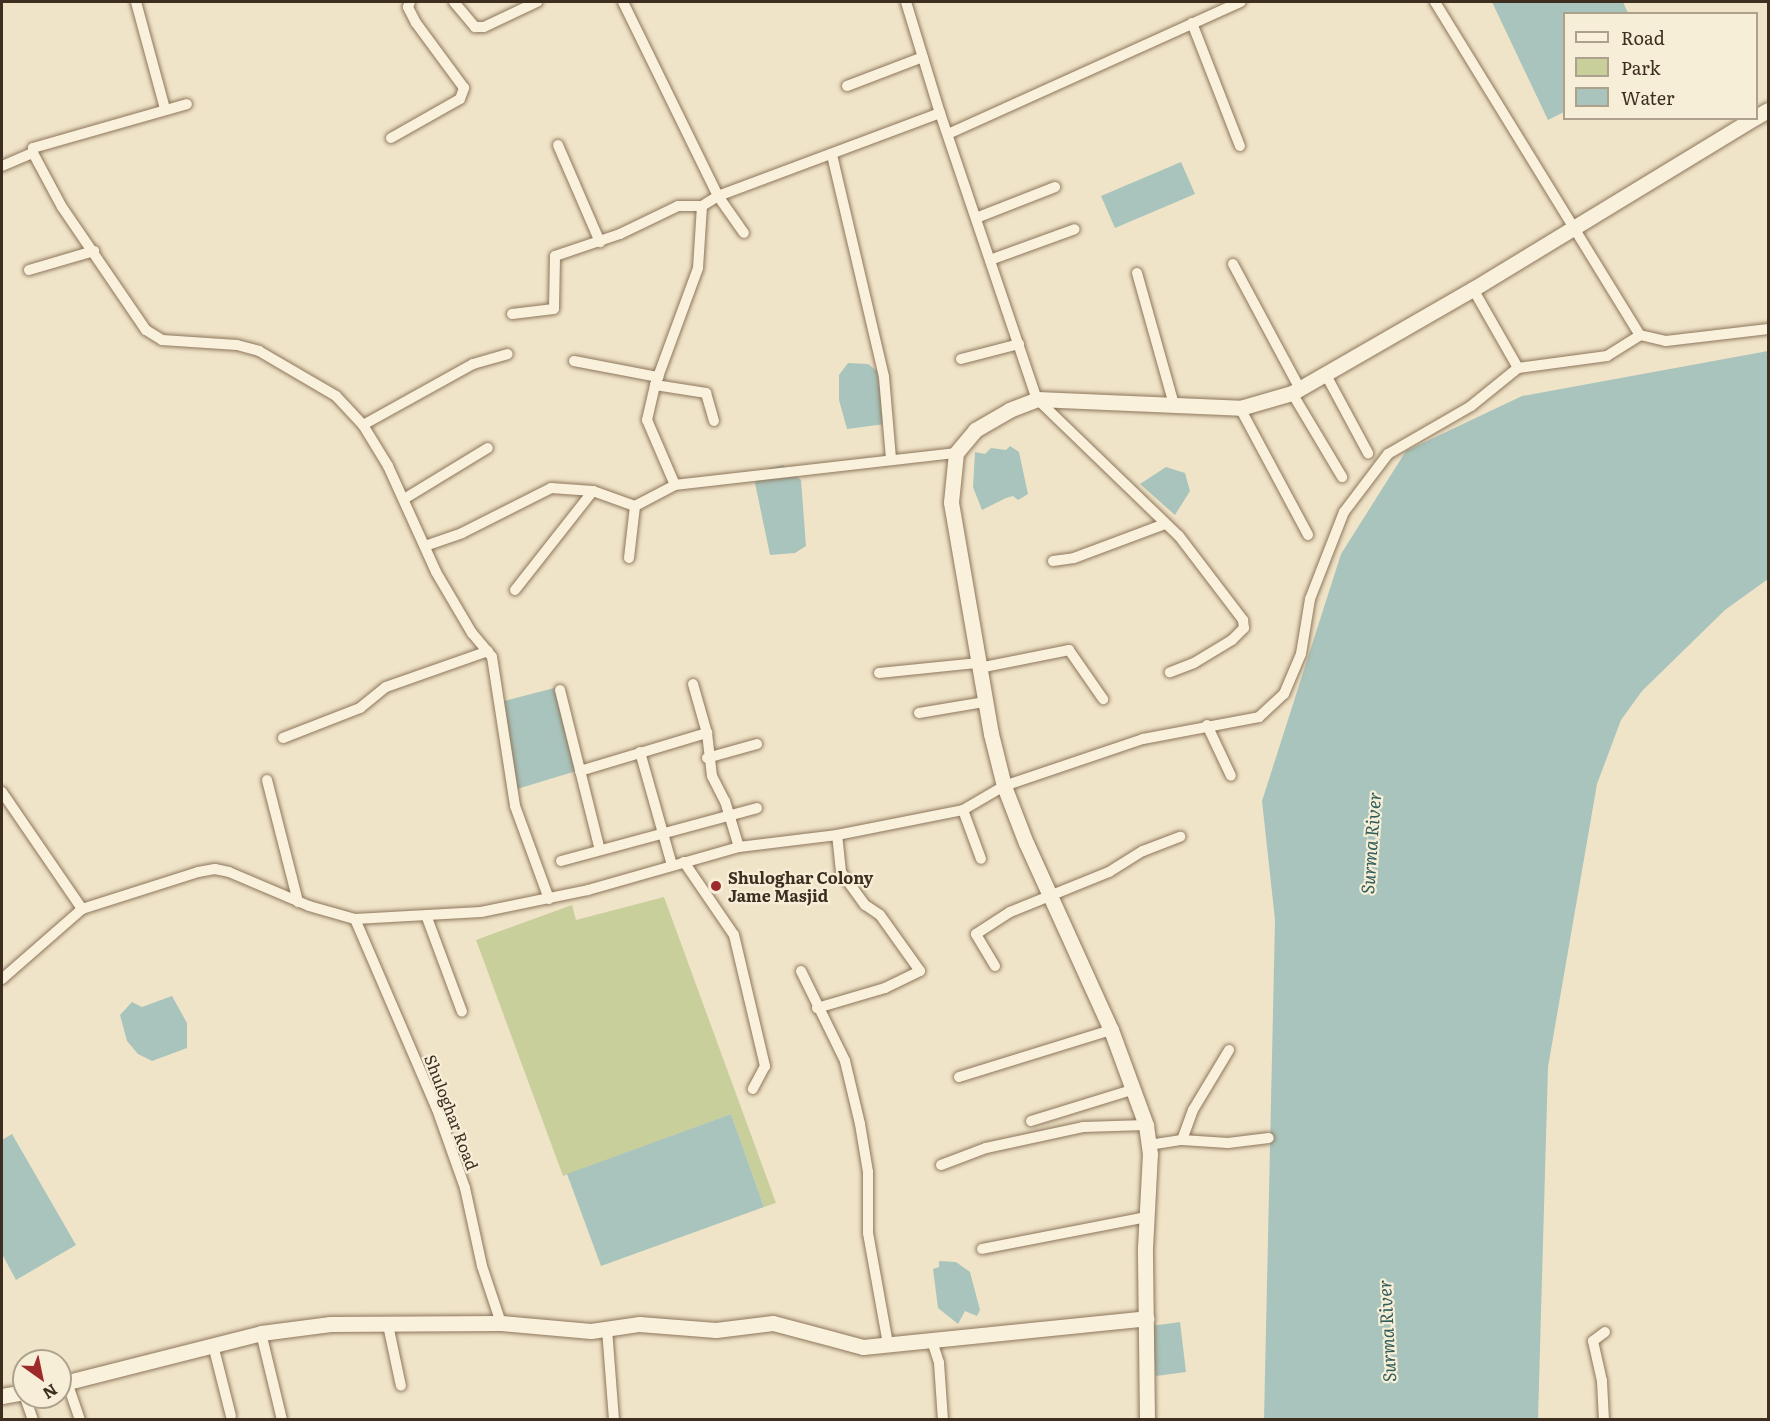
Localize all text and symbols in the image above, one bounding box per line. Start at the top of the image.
legend [1563,12,1758,120]
text: Road [1621,24,1665,51]
text: Park [1621,54,1660,81]
text: Water [1621,84,1674,111]
water label: Surma River [1357,791,1385,895]
place label: Shuloghar Colony Jame Masjid [728,867,873,905]
marker: Shuloghar Colony Jame Masjid [709,879,723,893]
street label: Shuloghar Road [421,1052,483,1172]
water label: Surma River [1374,1279,1400,1383]
north arrow [12,1349,72,1409]
text: N [39,1379,63,1406]

